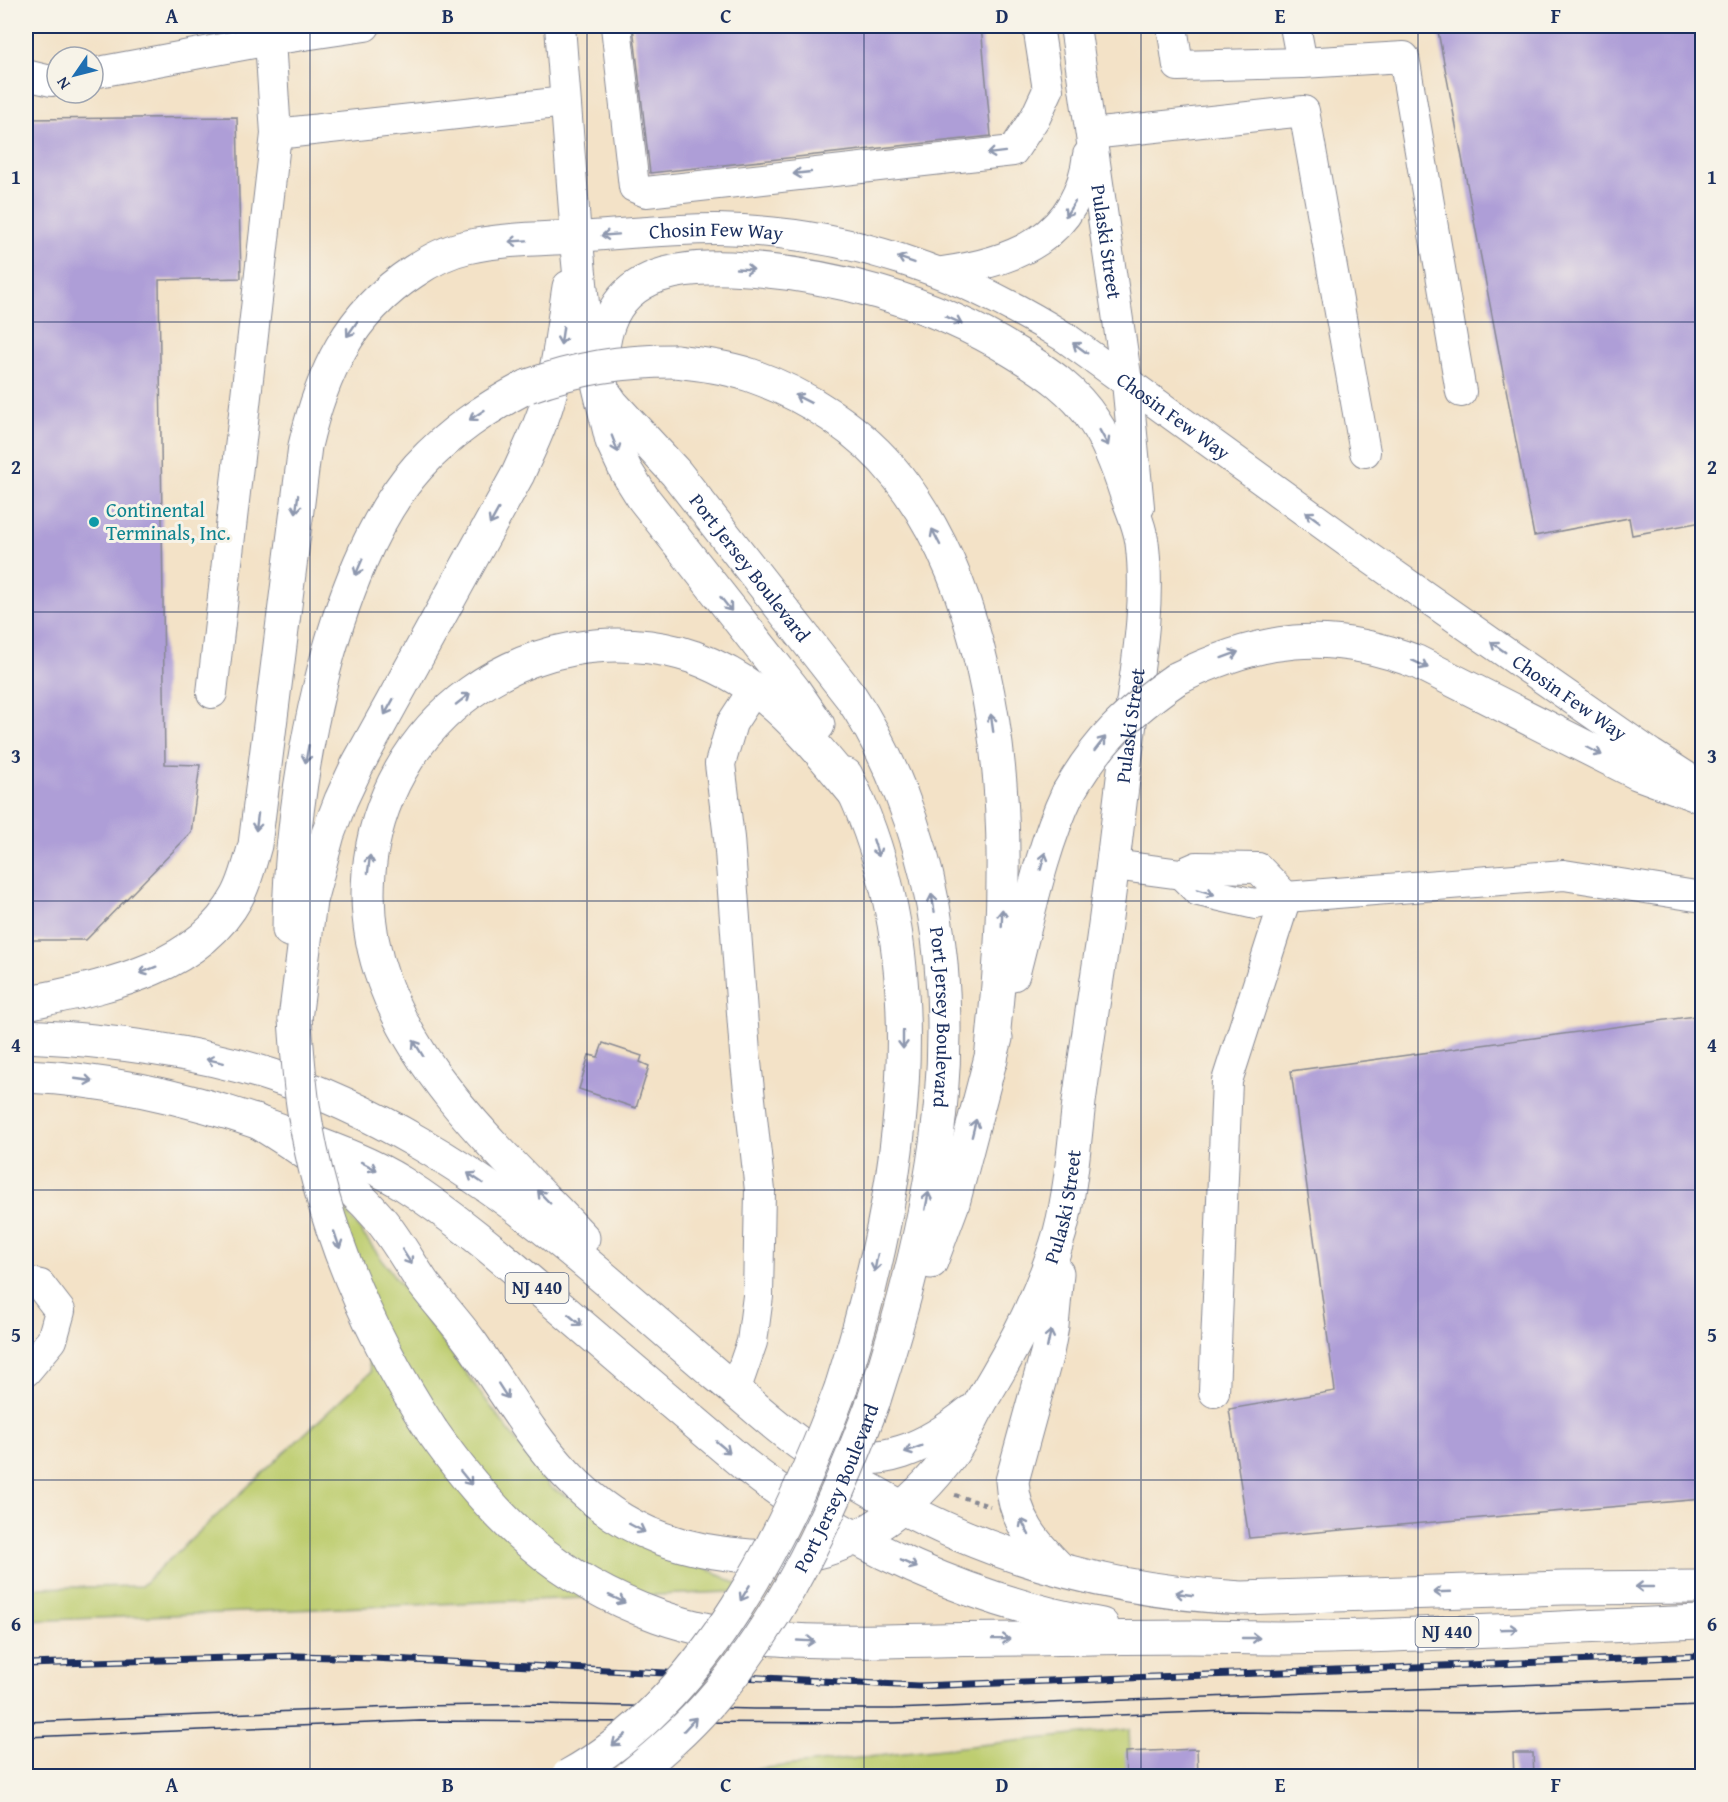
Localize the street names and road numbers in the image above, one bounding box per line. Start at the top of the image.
street label: Pulaski Street [1084,182,1130,301]
street label: Chosin Few Way [648,214,785,247]
street label: Chosin Few Way [1111,364,1237,467]
street label: Port Jersey Boulevard [683,487,818,648]
street label: Chosin Few Way [1507,647,1633,747]
street label: Pulaski Street [1108,666,1152,784]
street label: Port Jersey Boulevard [923,925,959,1109]
street label: Pulaski Street [1036,1148,1088,1267]
road number: NJ 440 [506,1273,568,1303]
street label: Port Jersey Boulevard [786,1399,885,1577]
road number: NJ 440 [1416,1617,1478,1647]

